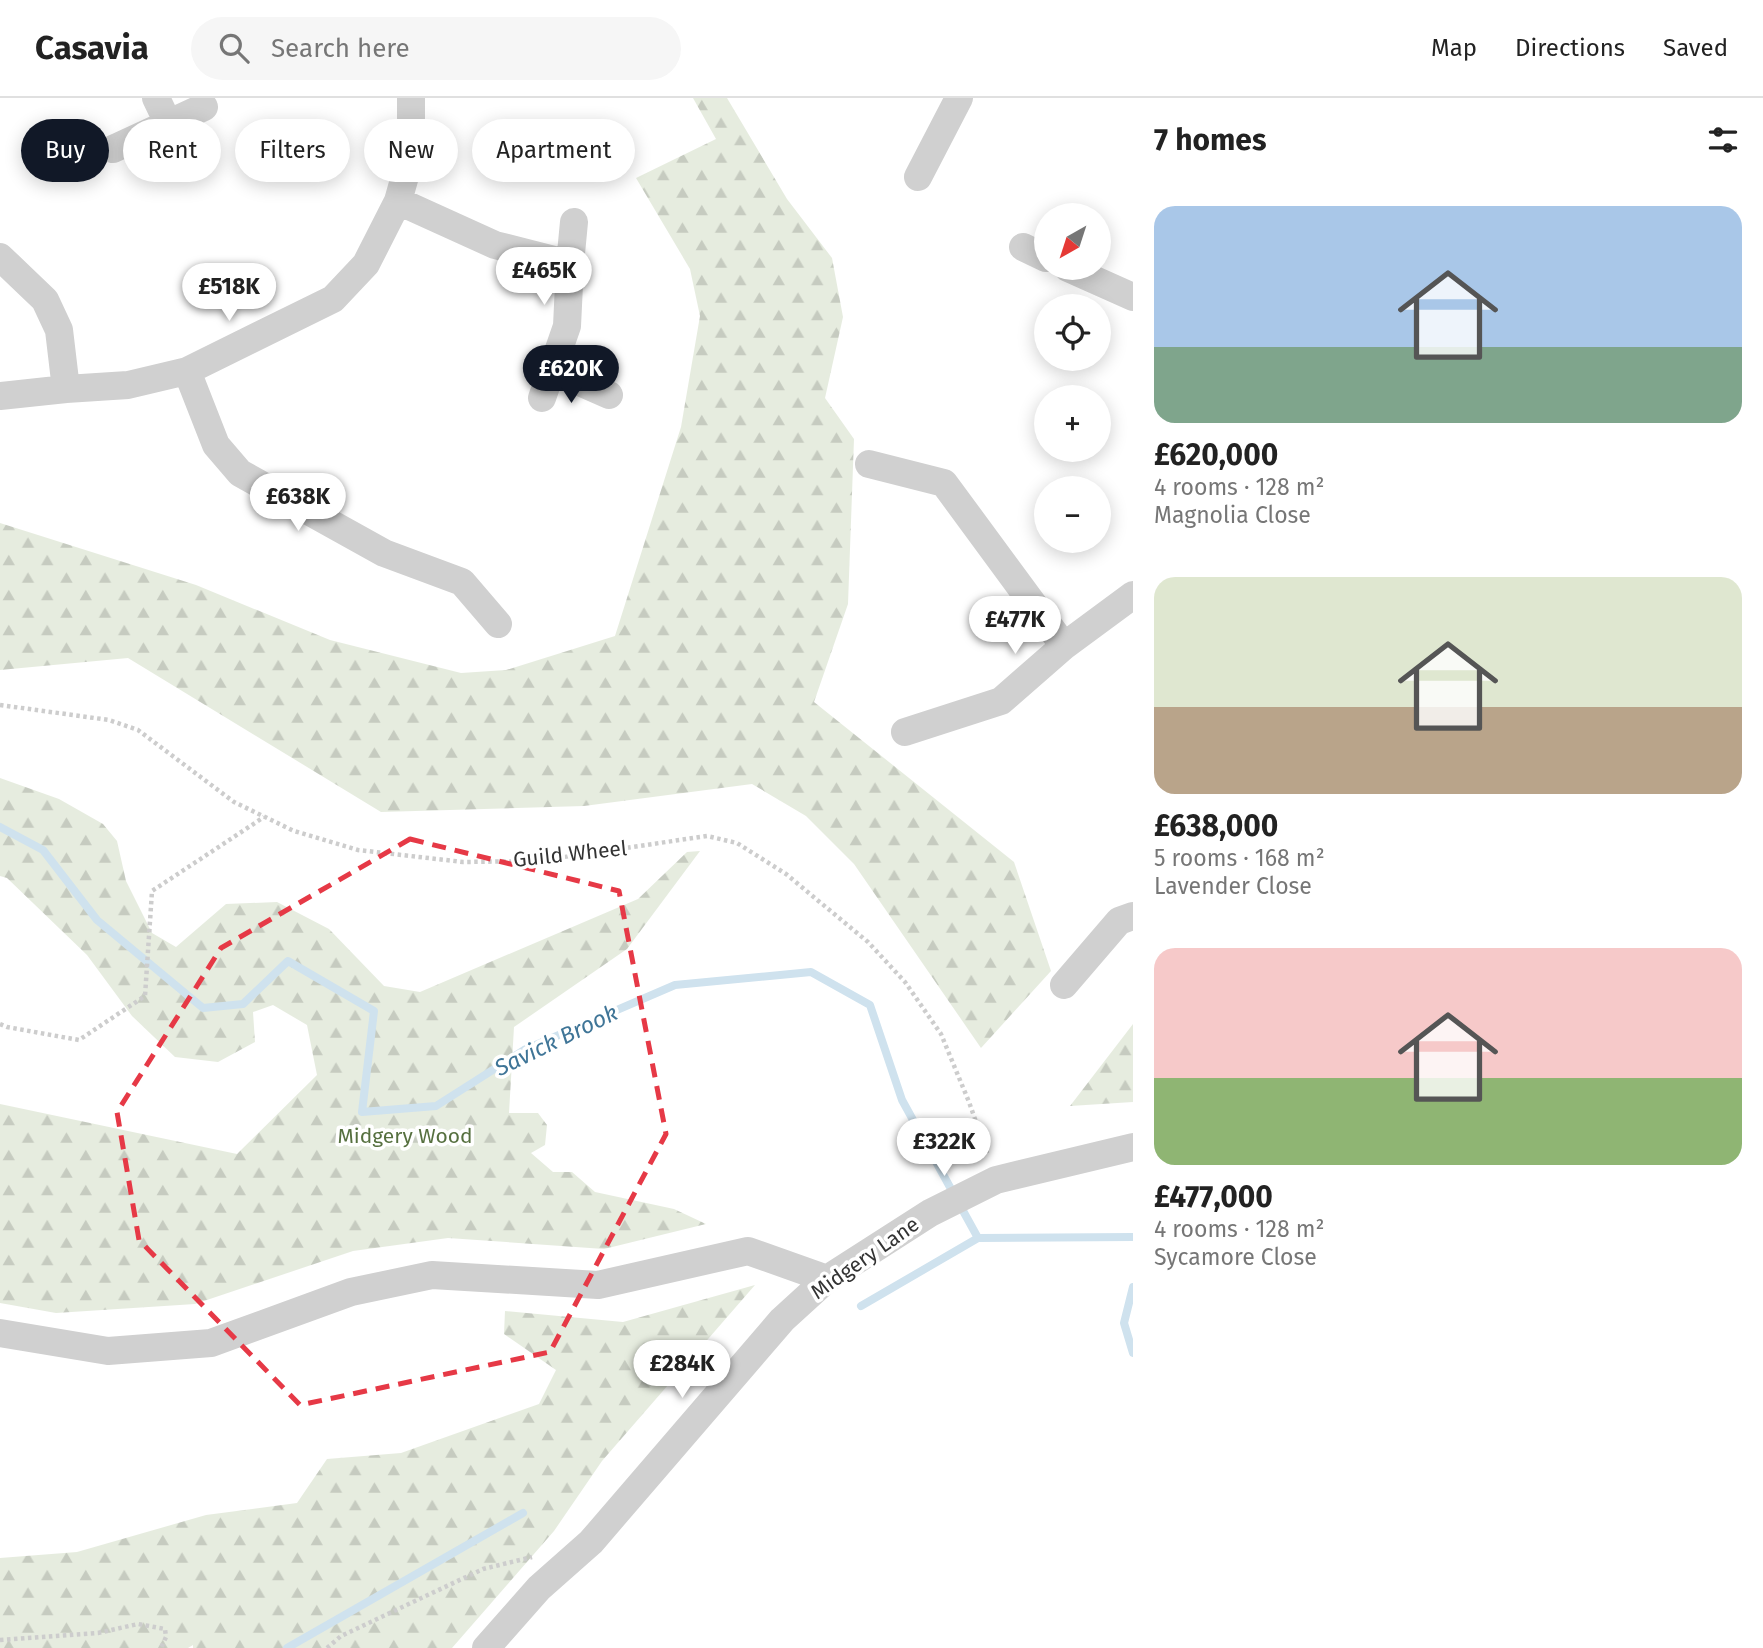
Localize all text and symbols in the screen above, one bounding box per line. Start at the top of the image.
search box [191,17,681,80]
text: Casavia [35,28,149,68]
icon: search [215,29,253,67]
text: Search here [271,33,410,64]
text: Map [1431,34,1477,62]
text: Directions [1515,34,1625,62]
text: Saved [1663,34,1728,62]
chip: Buy [21,119,109,182]
chip: Rent [123,119,221,182]
chip: Filters [235,119,350,182]
chip: New [364,119,458,182]
chip: Apartment [472,119,635,182]
icon: filters [1704,121,1742,159]
text: 7 homes [1154,122,1266,158]
north arrow [1034,203,1111,280]
map controls [1034,203,1111,553]
pin: £465K [495,248,593,307]
icon: home [1385,252,1511,378]
text: £465K [512,256,576,284]
pin: £518K [180,264,278,323]
text: £518K [198,272,260,300]
button: locate [1034,294,1111,371]
pin: £620K [522,345,620,405]
text: £620K [539,354,603,382]
button: + [1034,385,1111,462]
text: £620,000 [1154,437,1278,473]
text: 4 rooms · 128 m² [1154,473,1324,501]
pin: £638K [249,474,347,533]
button: − [1034,476,1111,553]
text: £638K [266,482,330,510]
text: Magnolia Close [1154,501,1311,529]
pin: £477K [966,596,1064,656]
text: £477K [985,605,1045,633]
icon: home [1385,623,1511,749]
text: £638,000 [1154,808,1278,844]
street label: Guild Wheel [512,835,628,873]
text: 5 rooms · 168 m² [1154,844,1325,872]
text: Lavender Close [1154,872,1312,900]
icon: home [1385,994,1511,1120]
water label: Savick Brook [489,998,622,1082]
pin: £322K [895,1118,993,1178]
park label: Midgery Wood [337,1123,473,1149]
text: £322K [913,1127,975,1155]
text: £477,000 [1154,1179,1273,1215]
street label: Midgery Lane [806,1211,924,1305]
text: 4 rooms · 128 m² [1154,1215,1324,1243]
text: Sycamore Close [1154,1243,1317,1271]
pin: £284K [633,1340,731,1400]
text: £284K [649,1349,715,1377]

